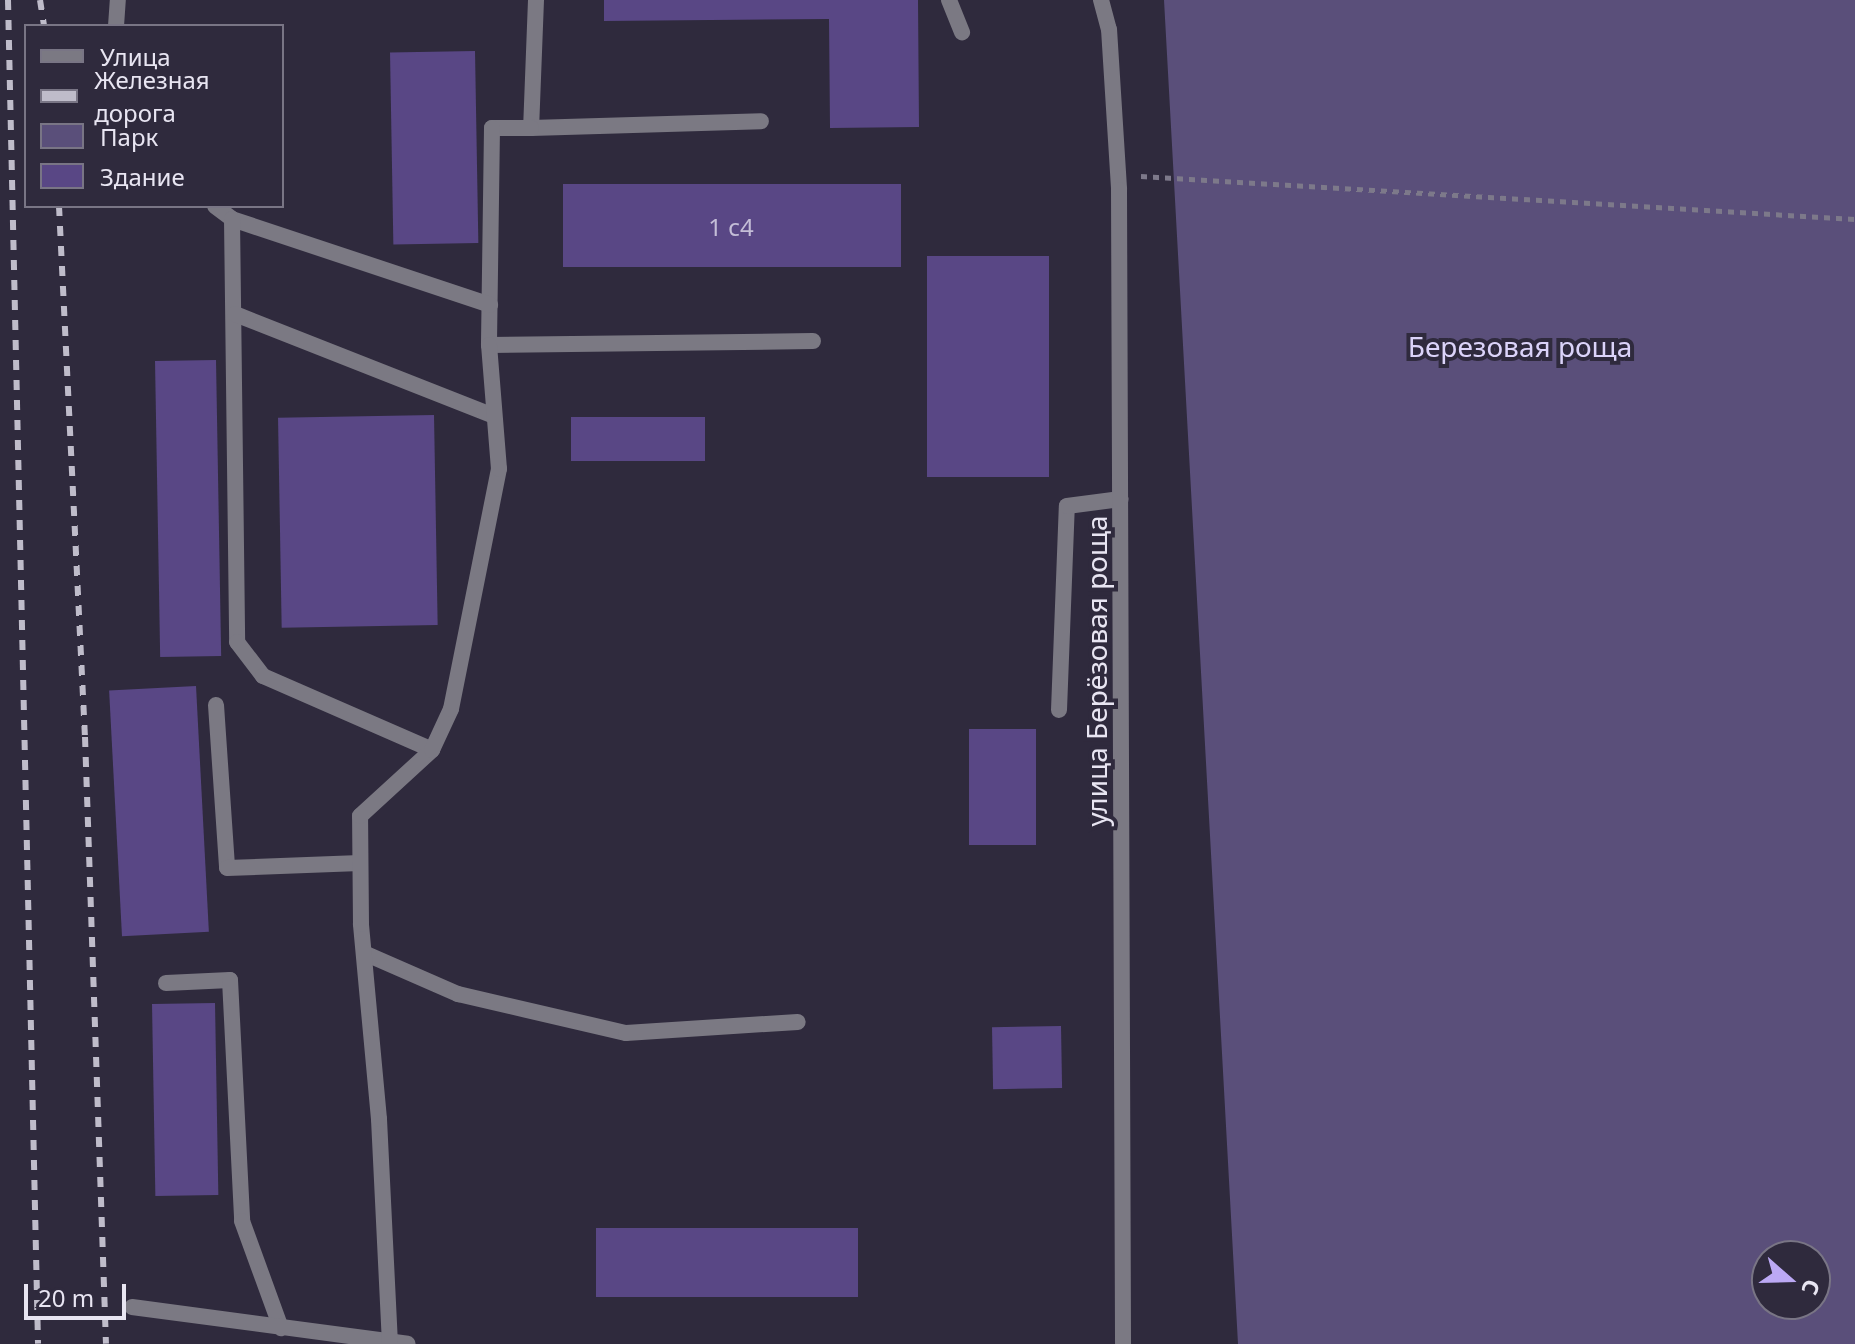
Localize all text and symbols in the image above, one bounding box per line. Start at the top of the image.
legend [24,24,284,208]
text: Улица [100,40,171,73]
text: Железная дорога [94,63,210,129]
text: Парк [100,120,158,153]
text: Здание [100,160,185,193]
house number: 1 с4 [708,213,754,241]
park label: Березовая роща [1408,329,1632,363]
street label: улица Берёзовая роща [1079,515,1113,827]
north arrow [1751,1240,1831,1320]
scale bar [28,1268,130,1318]
text: С [1795,1276,1828,1299]
text: 20 m [38,1281,94,1314]

